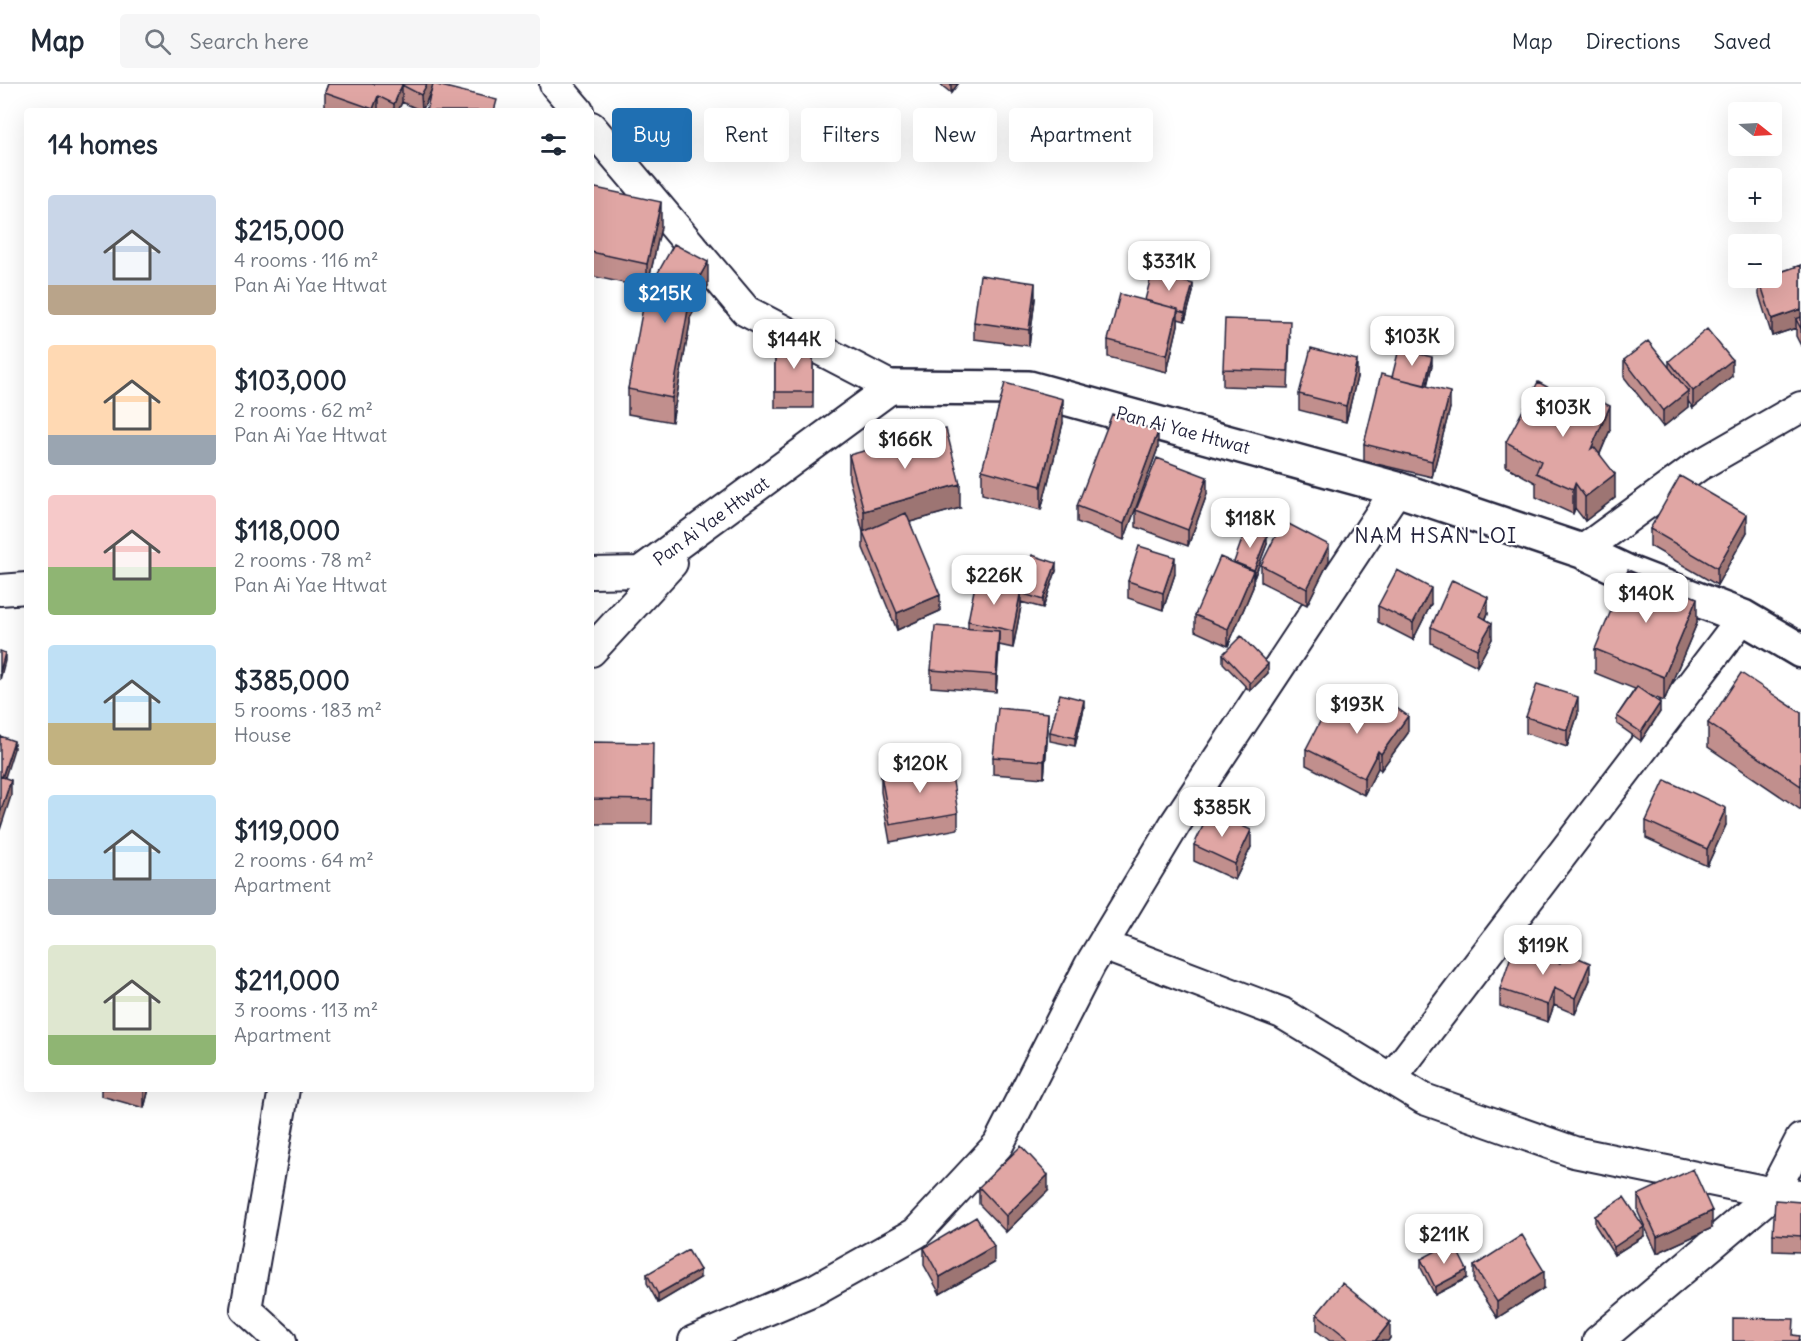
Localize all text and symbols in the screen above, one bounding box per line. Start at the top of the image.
search box [120,14,540,68]
text: Map [30,23,84,59]
icon: search [141,25,174,58]
text: Search here [189,27,309,55]
text: Map [1512,28,1553,55]
text: Directions [1586,28,1680,55]
text: Saved [1713,28,1771,55]
north arrow [1728,102,1782,156]
map controls [1728,102,1782,288]
chip: Buy [612,108,692,162]
chip: Rent [704,108,789,162]
chip: Filters [801,108,901,162]
chip: New [913,108,997,162]
chip: Apartment [1009,108,1153,162]
text: 14 homes [48,128,158,161]
icon: filters [537,128,570,161]
button: + [1728,168,1782,222]
text: $215,000 [234,214,345,247]
icon: home [96,219,168,291]
button: − [1728,234,1782,288]
pin: $331K [1127,241,1211,292]
text: 4 rooms · 116 m² [234,247,379,272]
text: $331K [1142,248,1196,273]
text: Pan Ai Yae Htwat [234,272,387,297]
pin: $215K [623,273,707,324]
text: $215K [638,280,692,305]
pin: $103K [1370,316,1454,367]
pin: $144K [752,319,836,370]
text: $103K [1384,323,1440,348]
text: $144K [767,326,821,351]
text: $103,000 [234,364,347,397]
icon: home [96,369,168,441]
pin: $103K [1521,387,1605,438]
text: $103K [1535,394,1591,419]
text: 2 rooms · 62 m² [234,397,373,422]
street label: Pan Ai Yae Htwat [1114,401,1252,459]
pin: $166K [863,419,947,470]
text: Pan Ai Yae Htwat [234,422,387,447]
text: $166K [878,426,932,451]
street label: Pan Ai Yae Htwat [649,471,773,571]
pin: $118K [1208,498,1292,549]
text: $118K [1225,505,1275,530]
text: $118,000 [234,514,340,547]
icon: home [96,519,168,591]
district label: NAM HSAN LOI [1354,522,1518,549]
text: 2 rooms · 78 m² [234,547,372,572]
pin: $226K [952,555,1036,606]
text: $226K [966,562,1022,587]
text: Pan Ai Yae Htwat [234,572,387,597]
pin: $140K [1604,573,1688,624]
text: $140K [1618,580,1674,605]
text: $385,000 [234,664,350,697]
icon: home [96,669,168,741]
pin: $193K [1315,684,1399,735]
text: $193K [1330,691,1384,716]
text: 5 rooms · 183 m² [234,697,382,722]
text: House [234,722,291,747]
pin: $120K [878,743,962,794]
text: $120K [892,750,948,775]
pin: $385K [1180,787,1264,838]
text: $385K [1193,794,1251,819]
text: $119,000 [234,814,340,847]
icon: home [96,819,168,891]
text: 2 rooms · 64 m² [234,847,374,872]
text: Apartment [234,872,331,897]
pin: $119K [1501,925,1585,976]
text: $119K [1518,932,1568,957]
text: $211,000 [234,964,340,997]
icon: home [96,969,168,1041]
text: 3 rooms · 113 m² [234,997,378,1022]
text: Apartment [234,1022,331,1047]
pin: $211K [1402,1214,1486,1265]
text: $211K [1419,1221,1469,1246]

